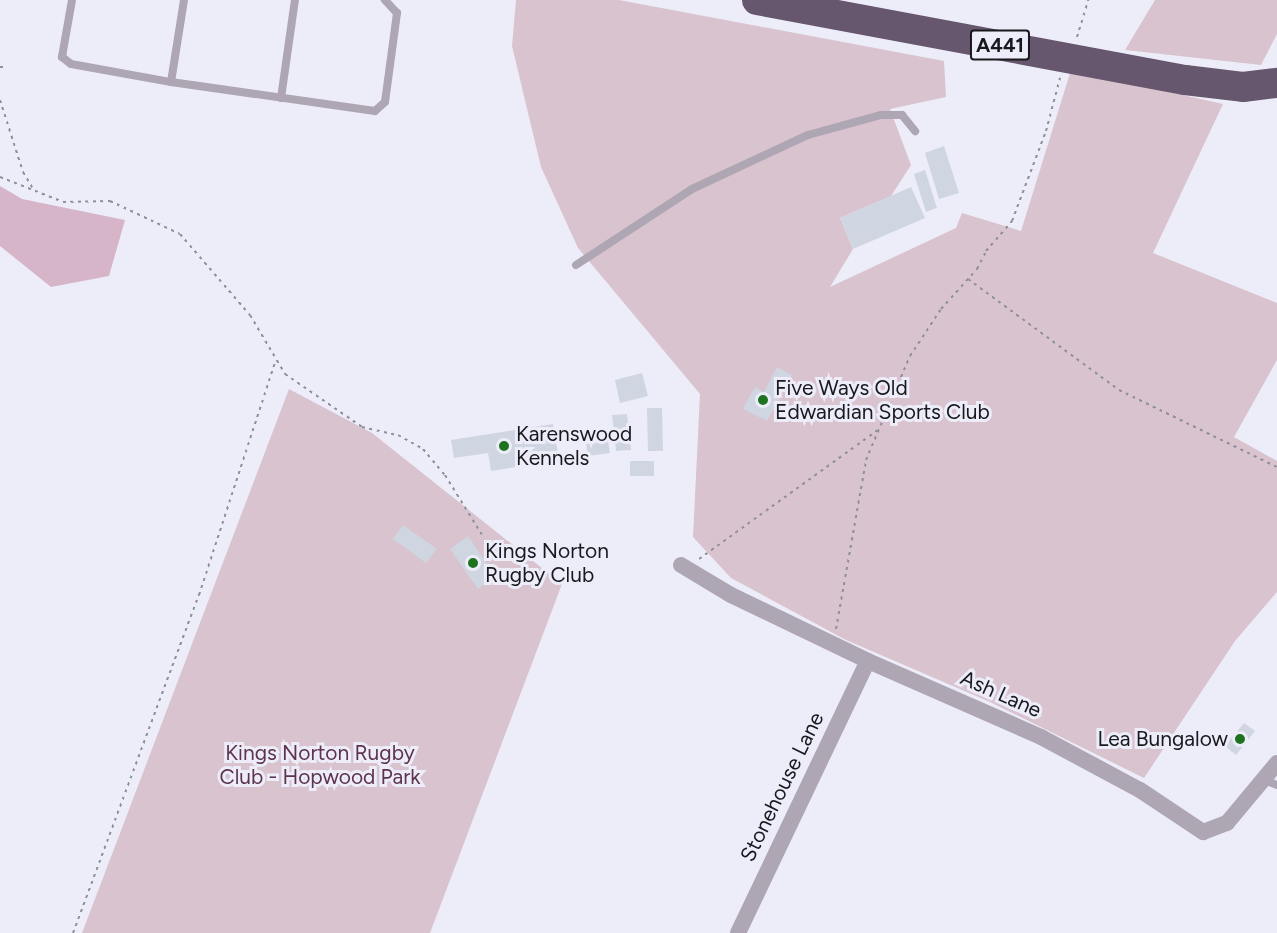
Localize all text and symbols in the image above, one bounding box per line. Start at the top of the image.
road number: A441 [968,28,1032,62]
place label: Five Ways Old Edwardian Sports Club [775,375,990,425]
marker: Five Ways Old Edwardian Sports Club [756,393,770,407]
place label: Karenswood Kennels [516,421,632,471]
marker: Karenswood Kennels [497,439,511,453]
place label: Kings Norton Rugby Club [485,538,609,588]
marker: Kings Norton Rugby Club [466,556,480,570]
street label: Ash Lane [957,665,1045,723]
street label: Stonehouse Lane [735,708,829,866]
place label: Lea Bungalow [1097,726,1228,752]
marker: Lea Bungalow [1233,732,1247,746]
park label: Kings Norton Rugby Club - Hopwood Park [219,740,421,790]

